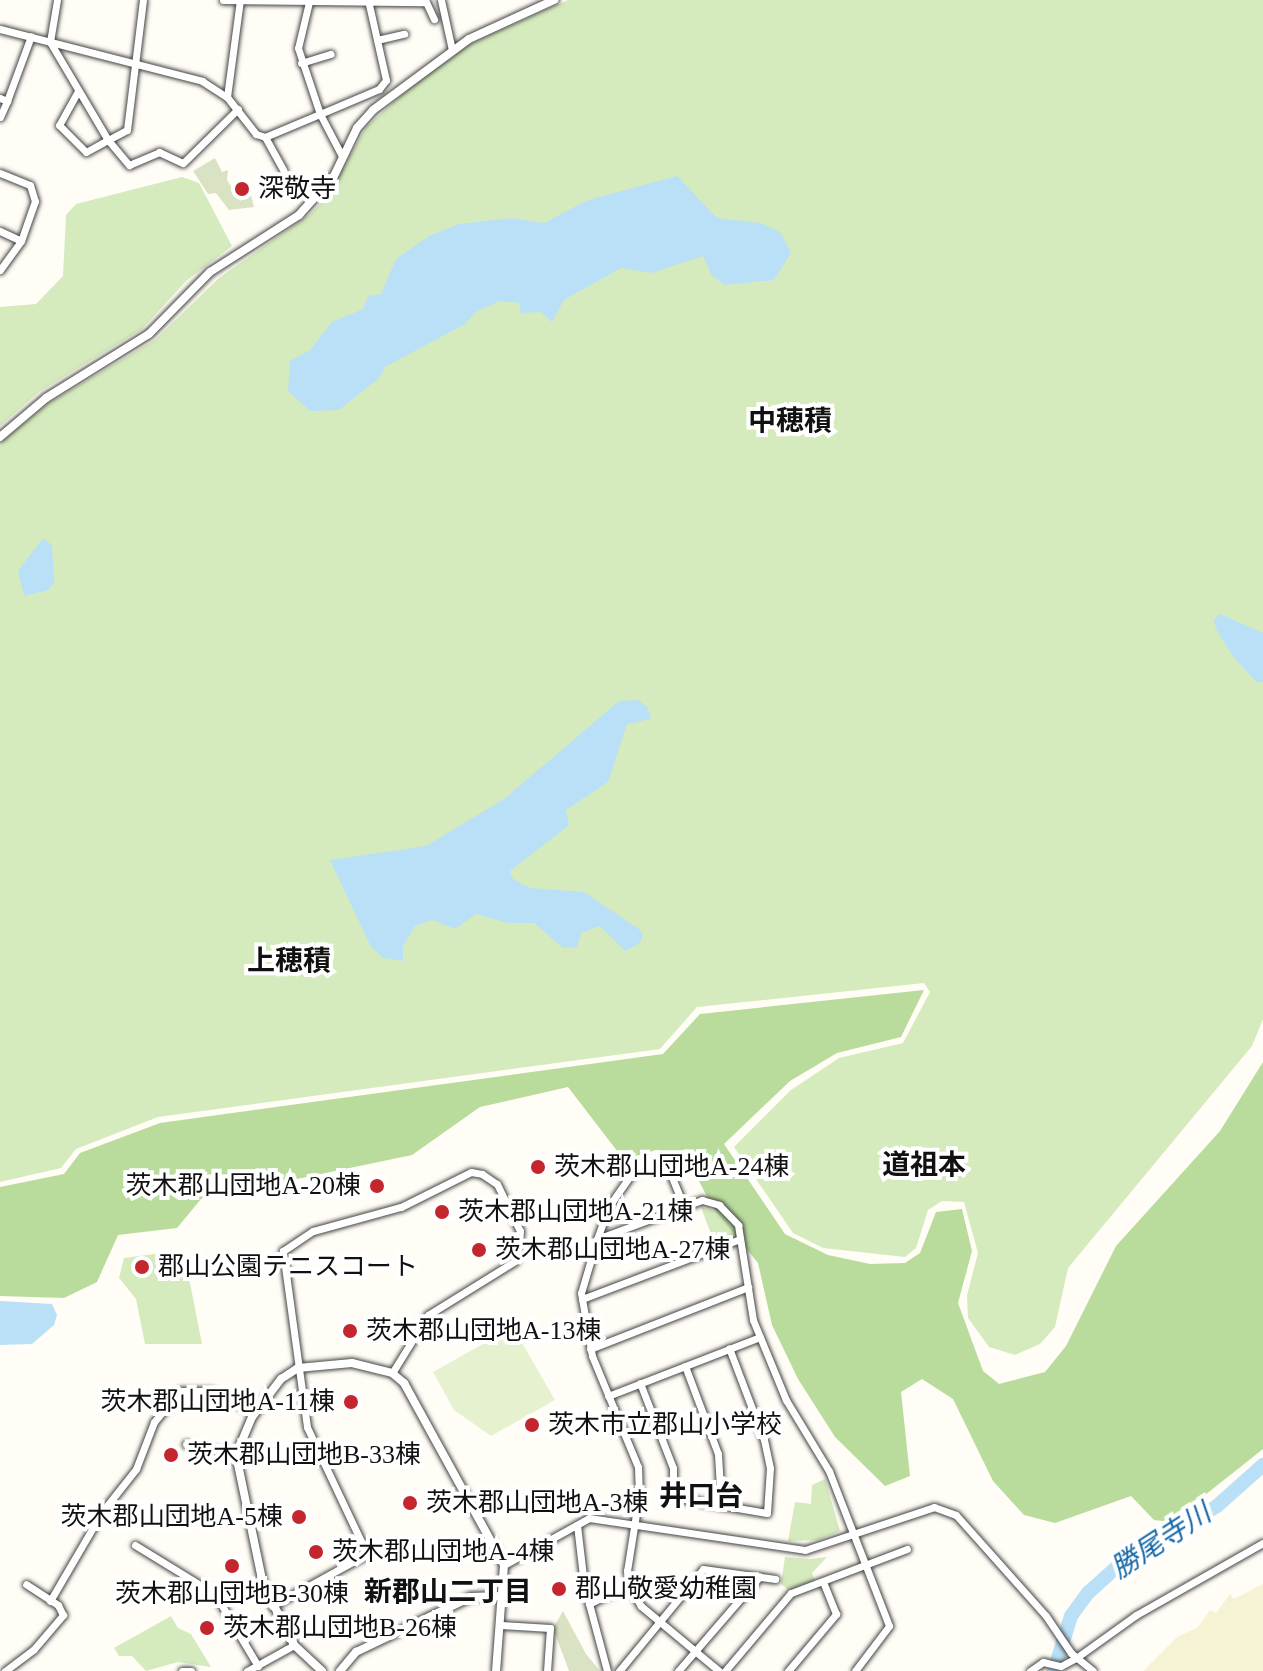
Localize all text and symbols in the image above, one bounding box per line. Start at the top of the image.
place label: 深敬寺 [258,173,336,205]
marker: 深敬寺 [233,180,251,198]
district label: 中穂積 [748,404,832,438]
district label: 上穂積 [247,944,331,978]
district label: 道祖本 [882,1148,966,1182]
place label: 茨木郡山団地A-24棟 [554,1151,789,1183]
marker: 茨木郡山団地A-24棟 [529,1158,547,1176]
place label: 茨木郡山団地A-20棟 [126,1170,361,1202]
marker: 茨木郡山団地A-20棟 [368,1177,386,1195]
place label: 茨木郡山団地A-21棟 [458,1196,693,1228]
marker: 茨木郡山団地A-21棟 [433,1203,451,1221]
place label: 茨木郡山団地A-27棟 [495,1234,730,1266]
marker: 茨木郡山団地A-27棟 [470,1241,488,1259]
place label: 郡山公園テニスコート [158,1251,418,1283]
marker: 郡山公園テニスコート [133,1258,151,1276]
place label: 茨木郡山団地A-13棟 [366,1315,601,1347]
marker: 茨木郡山団地A-13棟 [341,1322,359,1340]
place label: 茨木郡山団地A-11棟 [101,1386,335,1418]
marker: 茨木郡山団地A-11棟 [342,1393,360,1411]
place label: 茨木市立郡山小学校 [548,1409,782,1441]
marker: 茨木市立郡山小学校 [523,1416,541,1434]
place label: 茨木郡山団地B-33棟 [187,1439,421,1471]
marker: 茨木郡山団地B-33棟 [162,1446,180,1464]
district label: 井口台 [659,1479,743,1513]
place label: 茨木郡山団地A-3棟 [426,1487,648,1519]
marker: 茨木郡山団地A-3棟 [401,1494,419,1512]
water label: 勝尾寺川 [1105,1496,1217,1586]
place label: 茨木郡山団地A-5棟 [61,1501,283,1533]
marker: 茨木郡山団地A-5棟 [290,1508,308,1526]
place label: 茨木郡山団地A-4棟 [332,1536,554,1568]
marker: 茨木郡山団地A-4棟 [307,1543,325,1561]
marker: 茨木郡山団地B-30棟 [223,1557,241,1575]
place label: 郡山敬愛幼稚園 [575,1573,757,1605]
district label: 新郡山二丁目 [364,1575,532,1609]
place label: 茨木郡山団地B-30棟 [115,1578,349,1610]
marker: 郡山敬愛幼稚園 [550,1580,568,1598]
place label: 茨木郡山団地B-26棟 [223,1612,457,1644]
marker: 茨木郡山団地B-26棟 [198,1619,216,1637]

